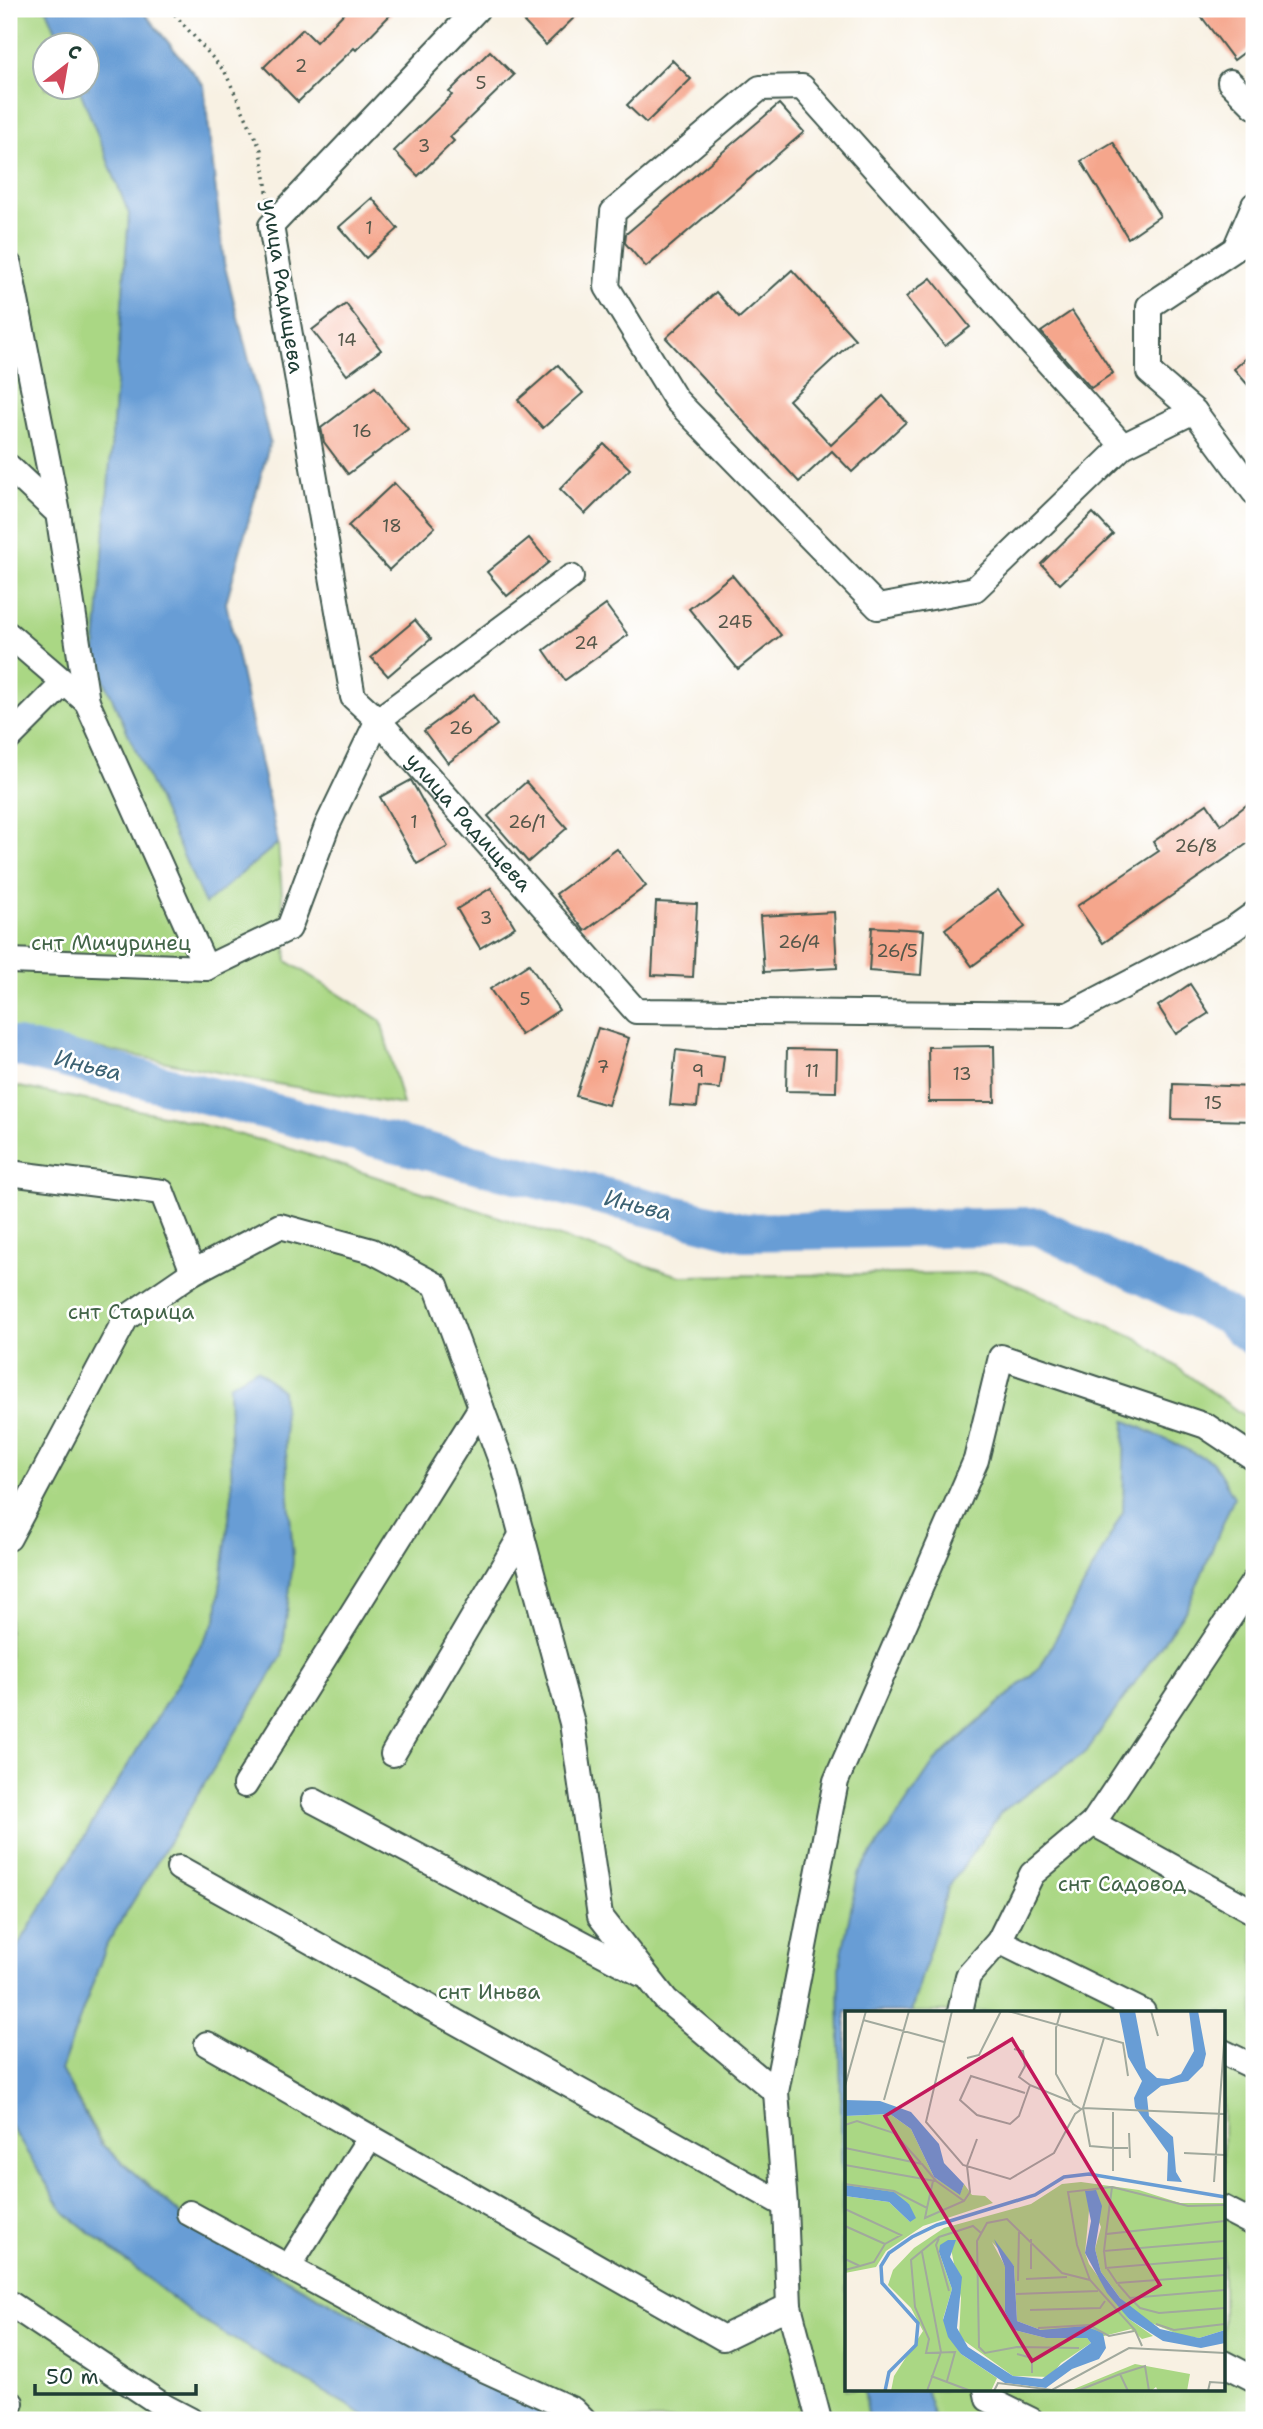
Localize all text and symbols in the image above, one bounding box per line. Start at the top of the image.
north arrow [32,32,102,102]
text: С [63,38,86,66]
house number: 2 [295,54,307,78]
house number: 5 [475,71,487,95]
house number: 3 [418,134,430,158]
street label: улица Радищева [255,197,311,375]
house number: 1 [365,216,373,240]
house number: 14 [337,328,357,352]
house number: 16 [352,419,372,443]
house number: 18 [382,514,402,538]
house number: 24Б [717,610,753,634]
house number: 24 [574,631,598,655]
house number: 26 [449,716,473,740]
street label: улица Радищева [400,747,538,898]
house number: 1 [410,810,418,834]
house number: 26/1 [508,810,546,834]
house number: 26/8 [1174,834,1218,858]
house number: 3 [480,906,492,930]
park label: снт Мичуринец [31,929,191,957]
house number: 26/4 [778,930,820,954]
house number: 26/5 [876,939,918,963]
house number: 5 [519,987,531,1011]
water label: Иньва [51,1042,125,1088]
house number: 7 [597,1055,609,1079]
house number: 9 [692,1059,704,1083]
house number: 11 [805,1059,819,1083]
house number: 13 [952,1062,972,1086]
house number: 15 [1204,1091,1222,1115]
water label: Иньва [601,1182,675,1228]
park label: снт Старица [68,1298,194,1326]
park label: снт Садовод [1058,1870,1186,1898]
park label: снт Иньва [438,1978,540,2006]
inset map [845,2011,1224,2390]
scale bar [35,2352,196,2396]
text: 50 m [46,2363,99,2391]

